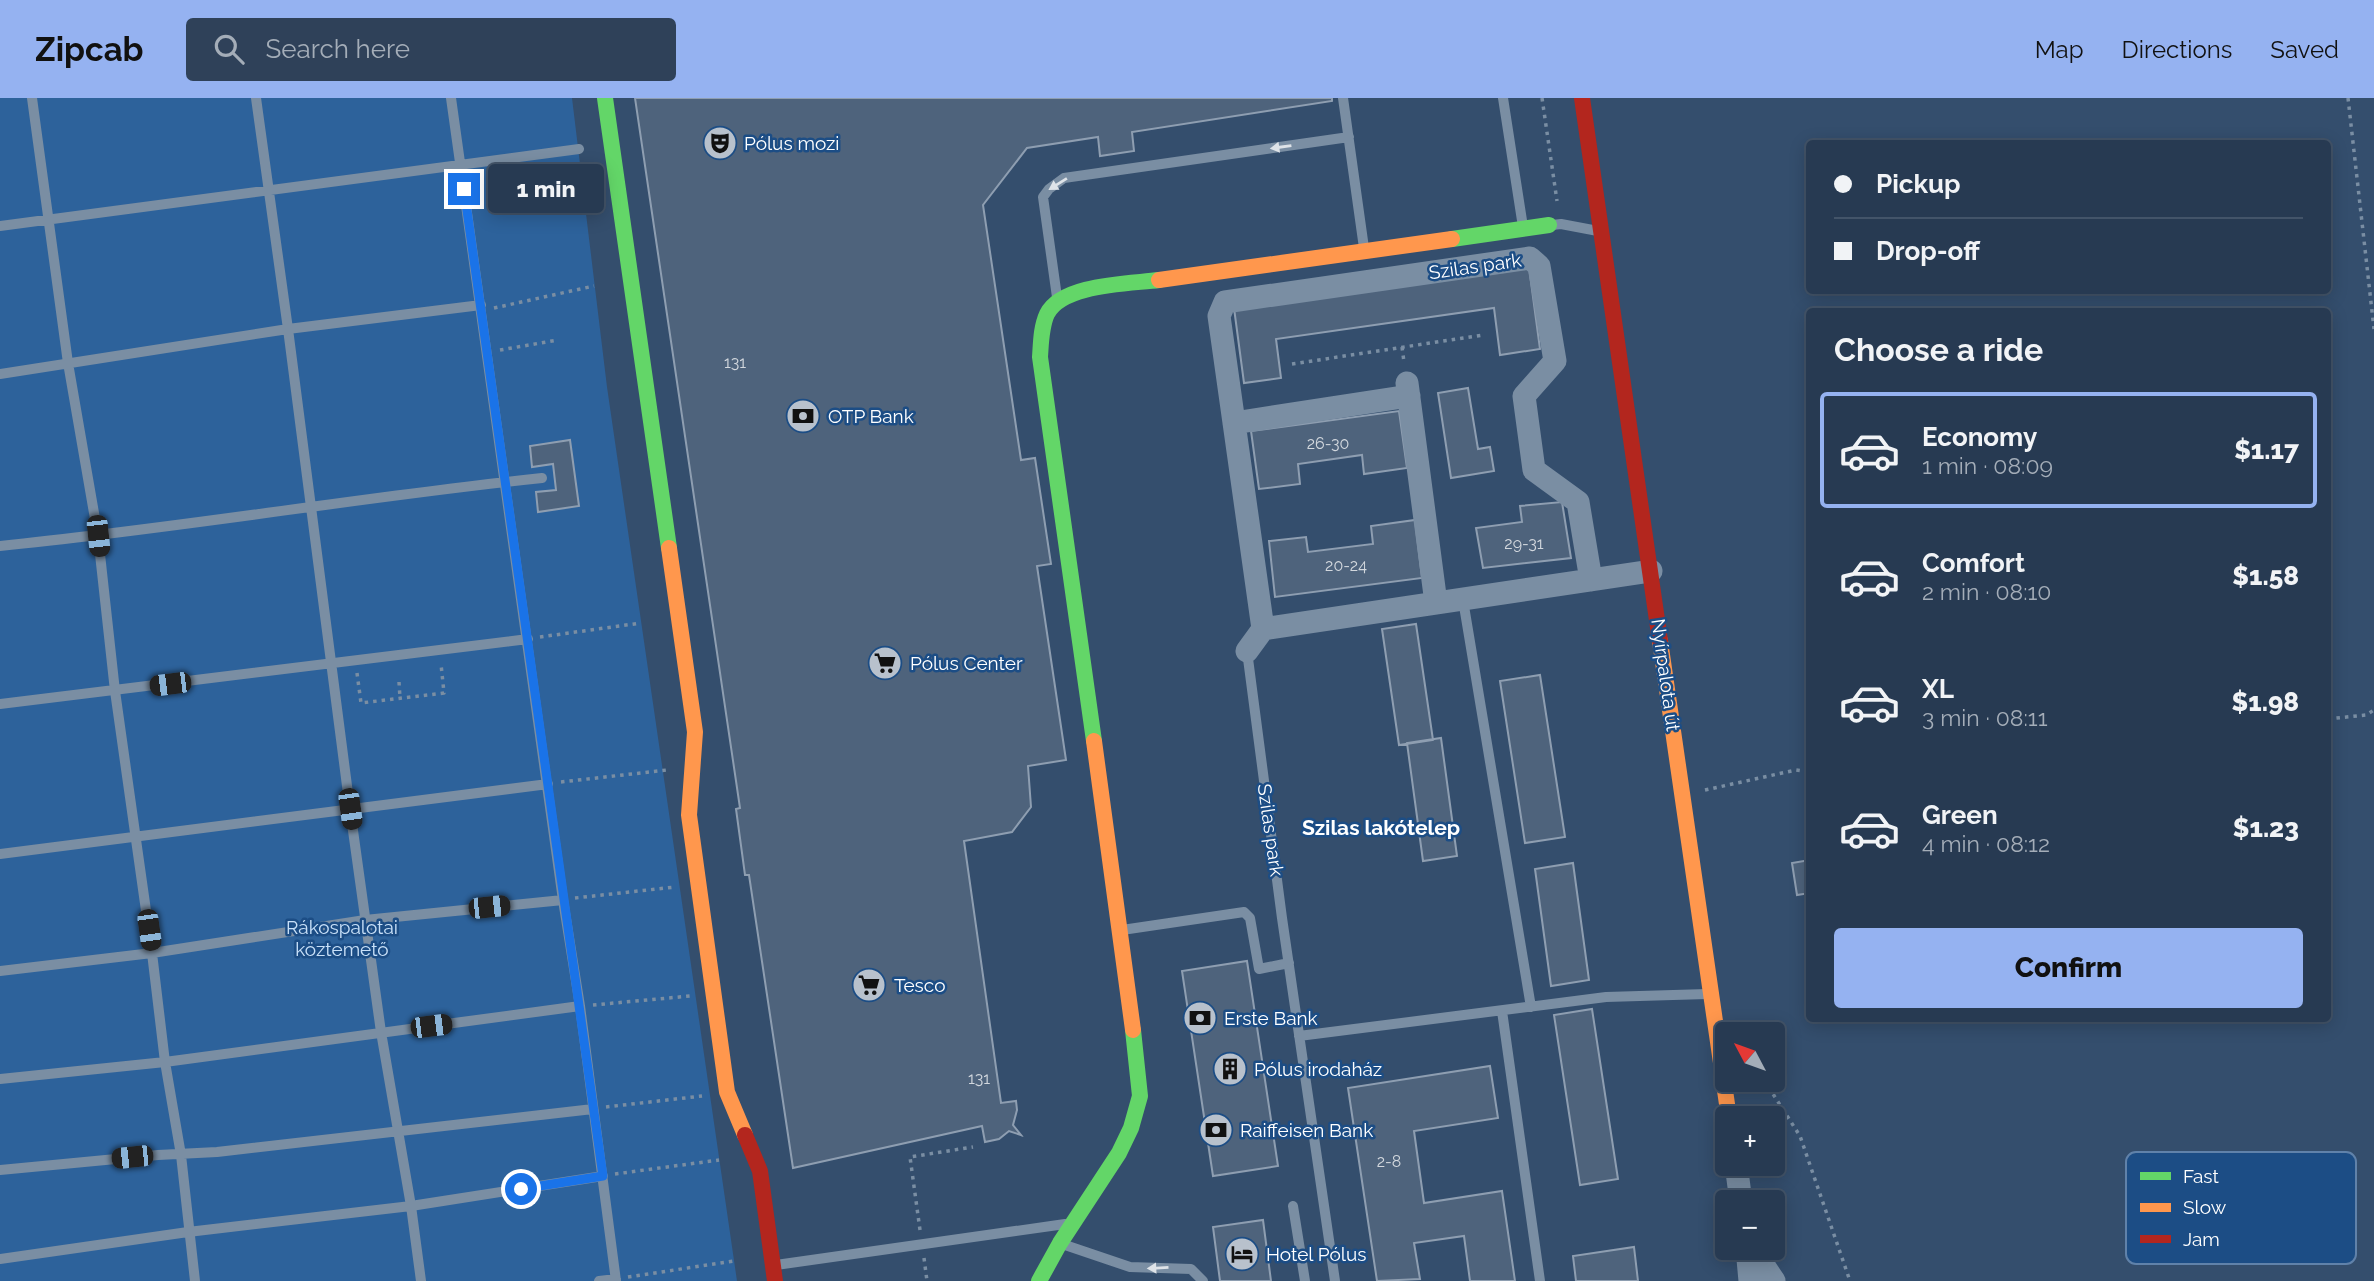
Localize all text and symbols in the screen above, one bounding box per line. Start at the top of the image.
search box [186,18,676,81]
text: Zipcab [35,30,144,69]
icon: search [210,30,248,68]
text: Search here [266,34,410,64]
text: Map [2035,35,2084,64]
text: Directions [2122,35,2232,64]
text: Saved [2270,35,2339,64]
theatre icon: Pólus mozi [701,124,739,162]
place label: Pólus mozi [744,132,839,154]
one-way arrow [1270,142,1292,153]
callout: 1 min [489,164,604,214]
text: Pickup [1876,169,1961,199]
route end [448,173,480,205]
text: 1 min [516,175,576,202]
one-way arrow [1048,177,1068,190]
text: Drop-off [1876,236,1980,266]
street label: Szilas park [1427,249,1523,283]
text: Choose a ride [1834,331,2043,368]
house number: 131 [724,353,746,372]
bank icon: OTP Bank [784,397,822,435]
place label: OTP Bank [828,405,914,427]
icon: car [1838,419,1901,482]
text: Economy [1922,422,2037,452]
house number: 26-30 [1307,434,1349,453]
text: $1.17 [2234,435,2299,465]
text: 1 min · 08:09 [1922,452,2053,479]
car [86,514,111,558]
house number: 29-31 [1504,534,1544,553]
icon: car [1838,545,1901,608]
text: Comfort [1922,548,2025,578]
house number: 20-24 [1325,556,1367,575]
text: $1.58 [2232,561,2299,591]
text: 2 min · 08:10 [1922,578,2051,605]
street label: Nyírpalota út [1647,617,1685,733]
supermarket icon: Pólus Center [866,644,904,682]
place label: Pólus Center [910,652,1023,674]
car [148,671,193,697]
icon: car [1838,671,1901,734]
text: XL [1922,674,1954,704]
text: $1.98 [2232,687,2299,717]
text: 3 min · 08:11 [1922,704,2048,731]
street label: Szilas park [1254,782,1288,878]
car [337,787,364,831]
icon: car [1838,797,1901,860]
text: Green [1922,800,1998,830]
text: $1.23 [2233,813,2299,843]
district label: Szilas lakótelep [1302,815,1460,840]
text: 4 min · 08:12 [1922,830,2050,857]
car [468,894,511,920]
car [136,908,163,952]
park label: Rákospalotai köztemető [286,916,398,960]
button: Confirm [1834,928,2303,1008]
supermarket icon: Tesco [850,966,888,1004]
place label: Tesco [894,974,945,996]
bank icon: Erste Bank [1181,999,1219,1037]
place label: Erste Bank [1224,1007,1318,1029]
car [409,1013,454,1039]
north arrow [1715,1022,1785,1092]
map controls [1715,1022,1785,1260]
building icon: Pólus irodaház [1211,1050,1249,1088]
place label: Pólus irodaház [1254,1058,1382,1080]
house number: 131 [968,1069,990,1088]
button: + [1715,1106,1785,1176]
bank icon: Raiffeisen Bank [1197,1111,1235,1149]
place label: Raiffeisen Bank [1240,1119,1373,1141]
car [111,1144,154,1170]
house number: 2-8 [1377,1152,1401,1171]
legend [2126,1152,2356,1264]
text: Fast [2183,1165,2219,1187]
route start [505,1173,537,1205]
button: − [1715,1190,1785,1260]
text: Slow [2183,1196,2227,1218]
text: Jam [2183,1228,2220,1250]
hotel icon: Hotel Pólus [1223,1235,1261,1273]
place label: Hotel Pólus [1266,1243,1366,1265]
one-way arrow [1147,1263,1169,1274]

